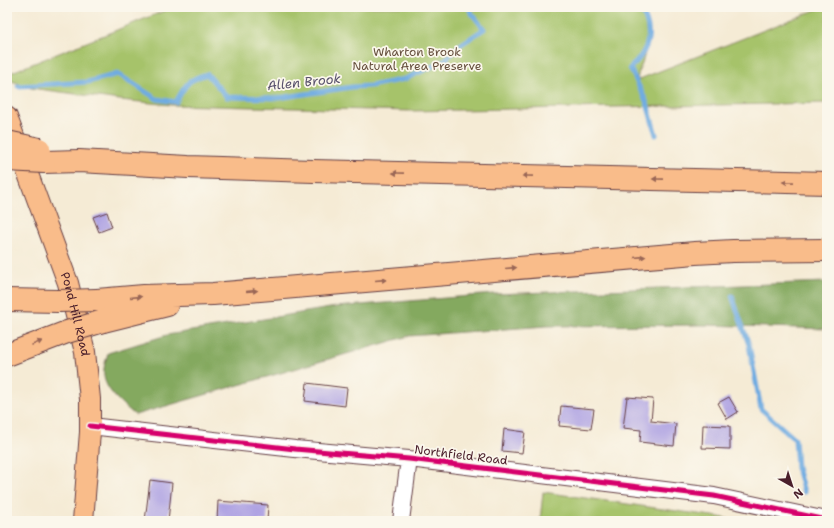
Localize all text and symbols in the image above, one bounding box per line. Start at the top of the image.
park label: Wharton Brook Natural Area Preserve [352,44,482,74]
water label: Allen Brook [266,70,342,94]
one-way arrow [391,170,404,176]
one-way arrow [521,173,534,179]
one-way arrow [651,176,664,182]
one-way arrow [781,179,794,185]
one-way arrow [634,253,646,260]
one-way arrow [505,265,517,272]
street label: Pond Hill Road [57,270,93,357]
one-way arrow [375,276,387,283]
one-way arrow [246,288,258,294]
one-way arrow [130,294,142,300]
one-way arrow [31,340,42,346]
street label: Northfield Road [414,441,509,469]
north arrow [772,466,812,506]
text: N [790,485,806,502]

